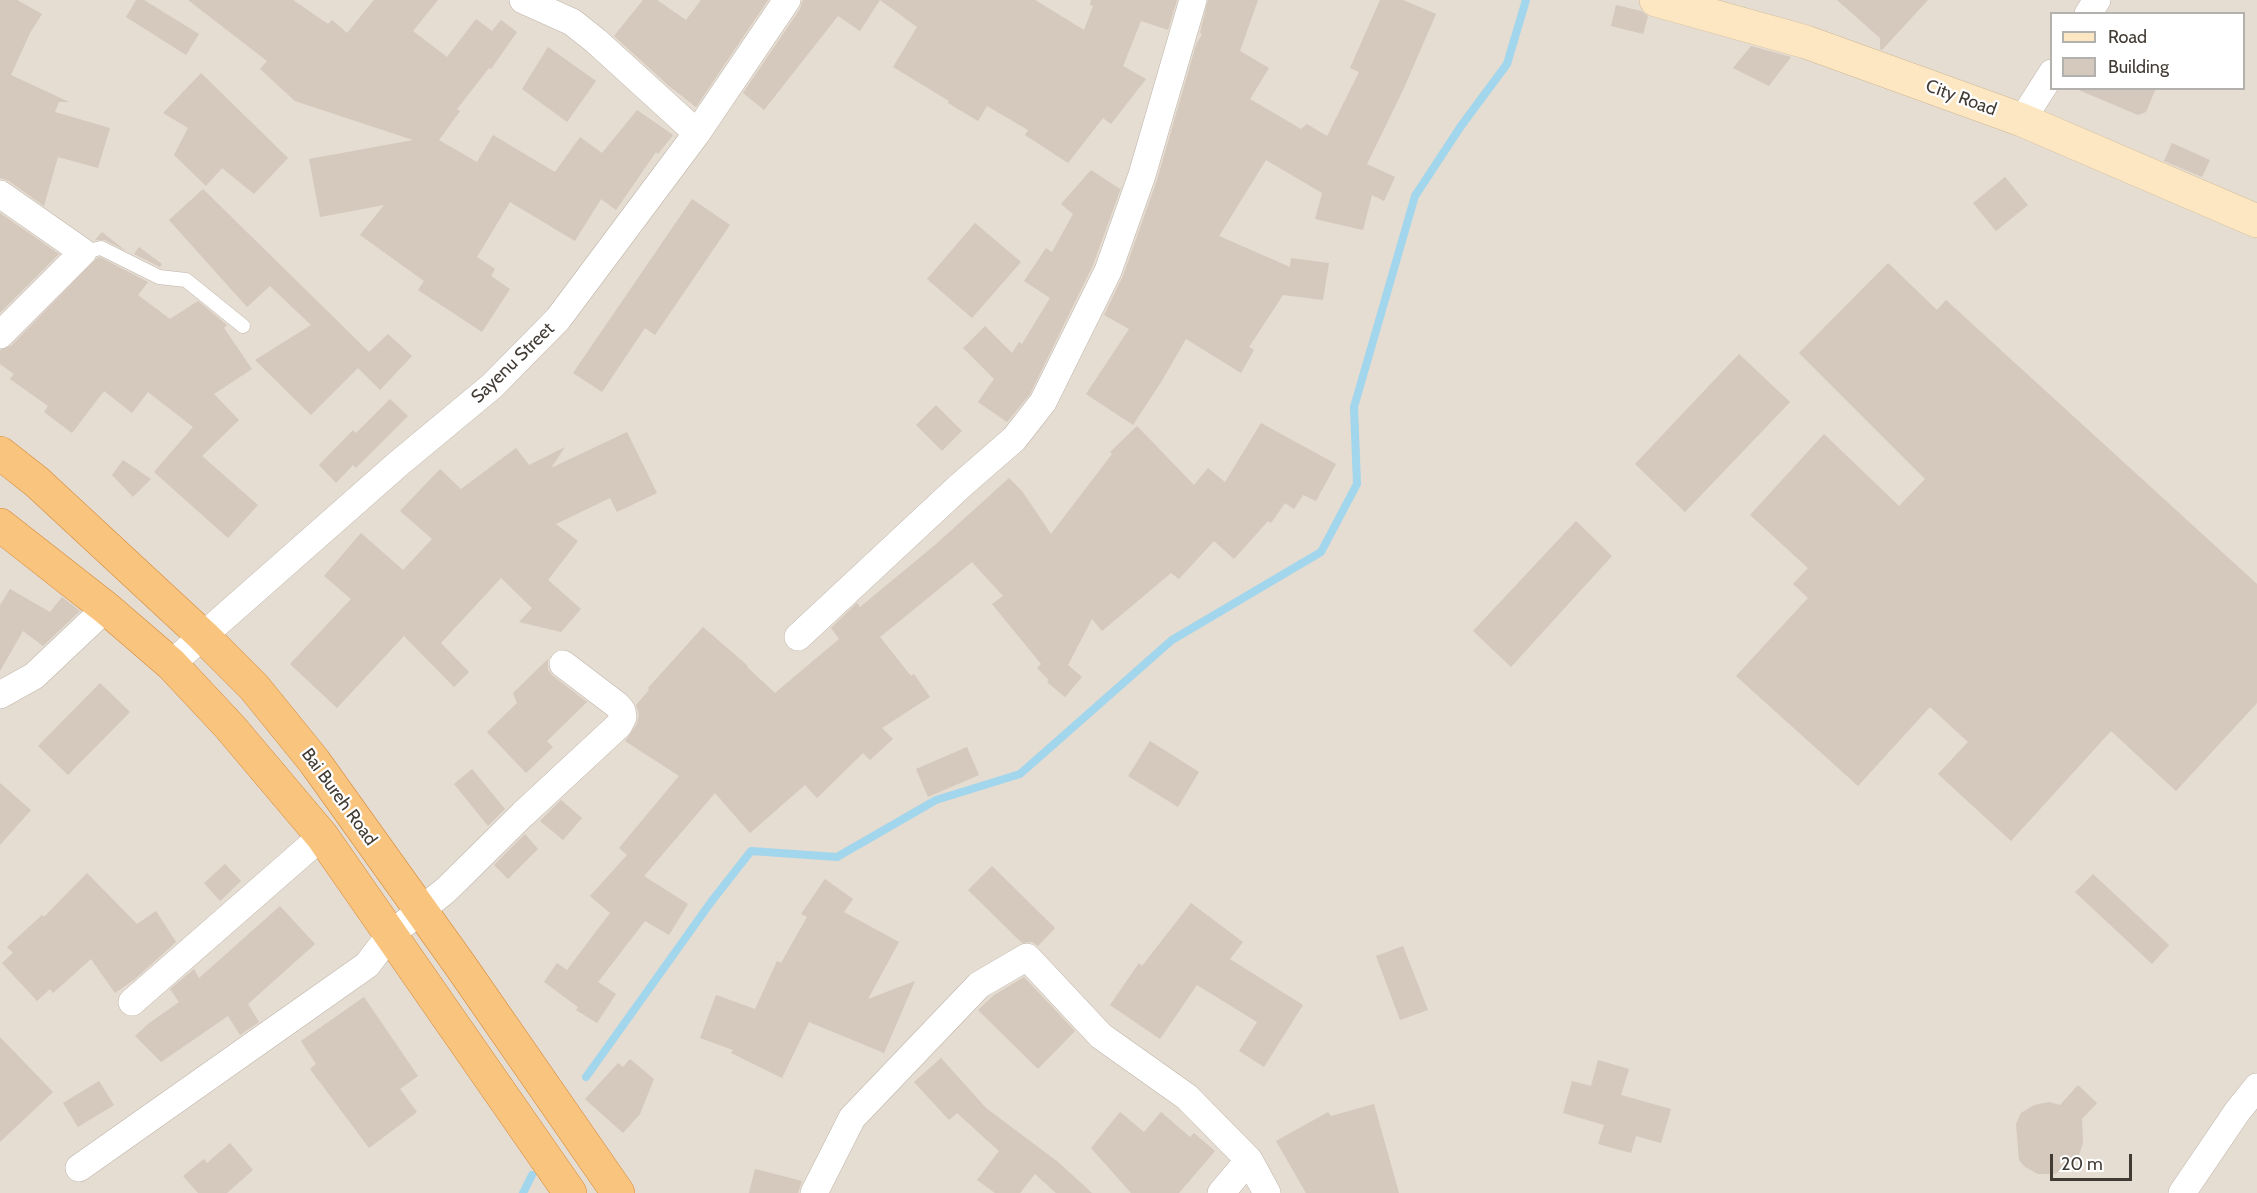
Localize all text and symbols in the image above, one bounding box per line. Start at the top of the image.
legend [2050,12,2245,90]
text: Road [2108,26,2147,48]
text: Building [2108,56,2169,78]
street label: City Road [1923,75,1999,121]
street label: Sayenu Street [467,318,559,408]
street label: Bai Bureh Road [297,744,381,850]
scale bar [2053,1142,2136,1180]
text: 20 m [2061,1153,2103,1175]

